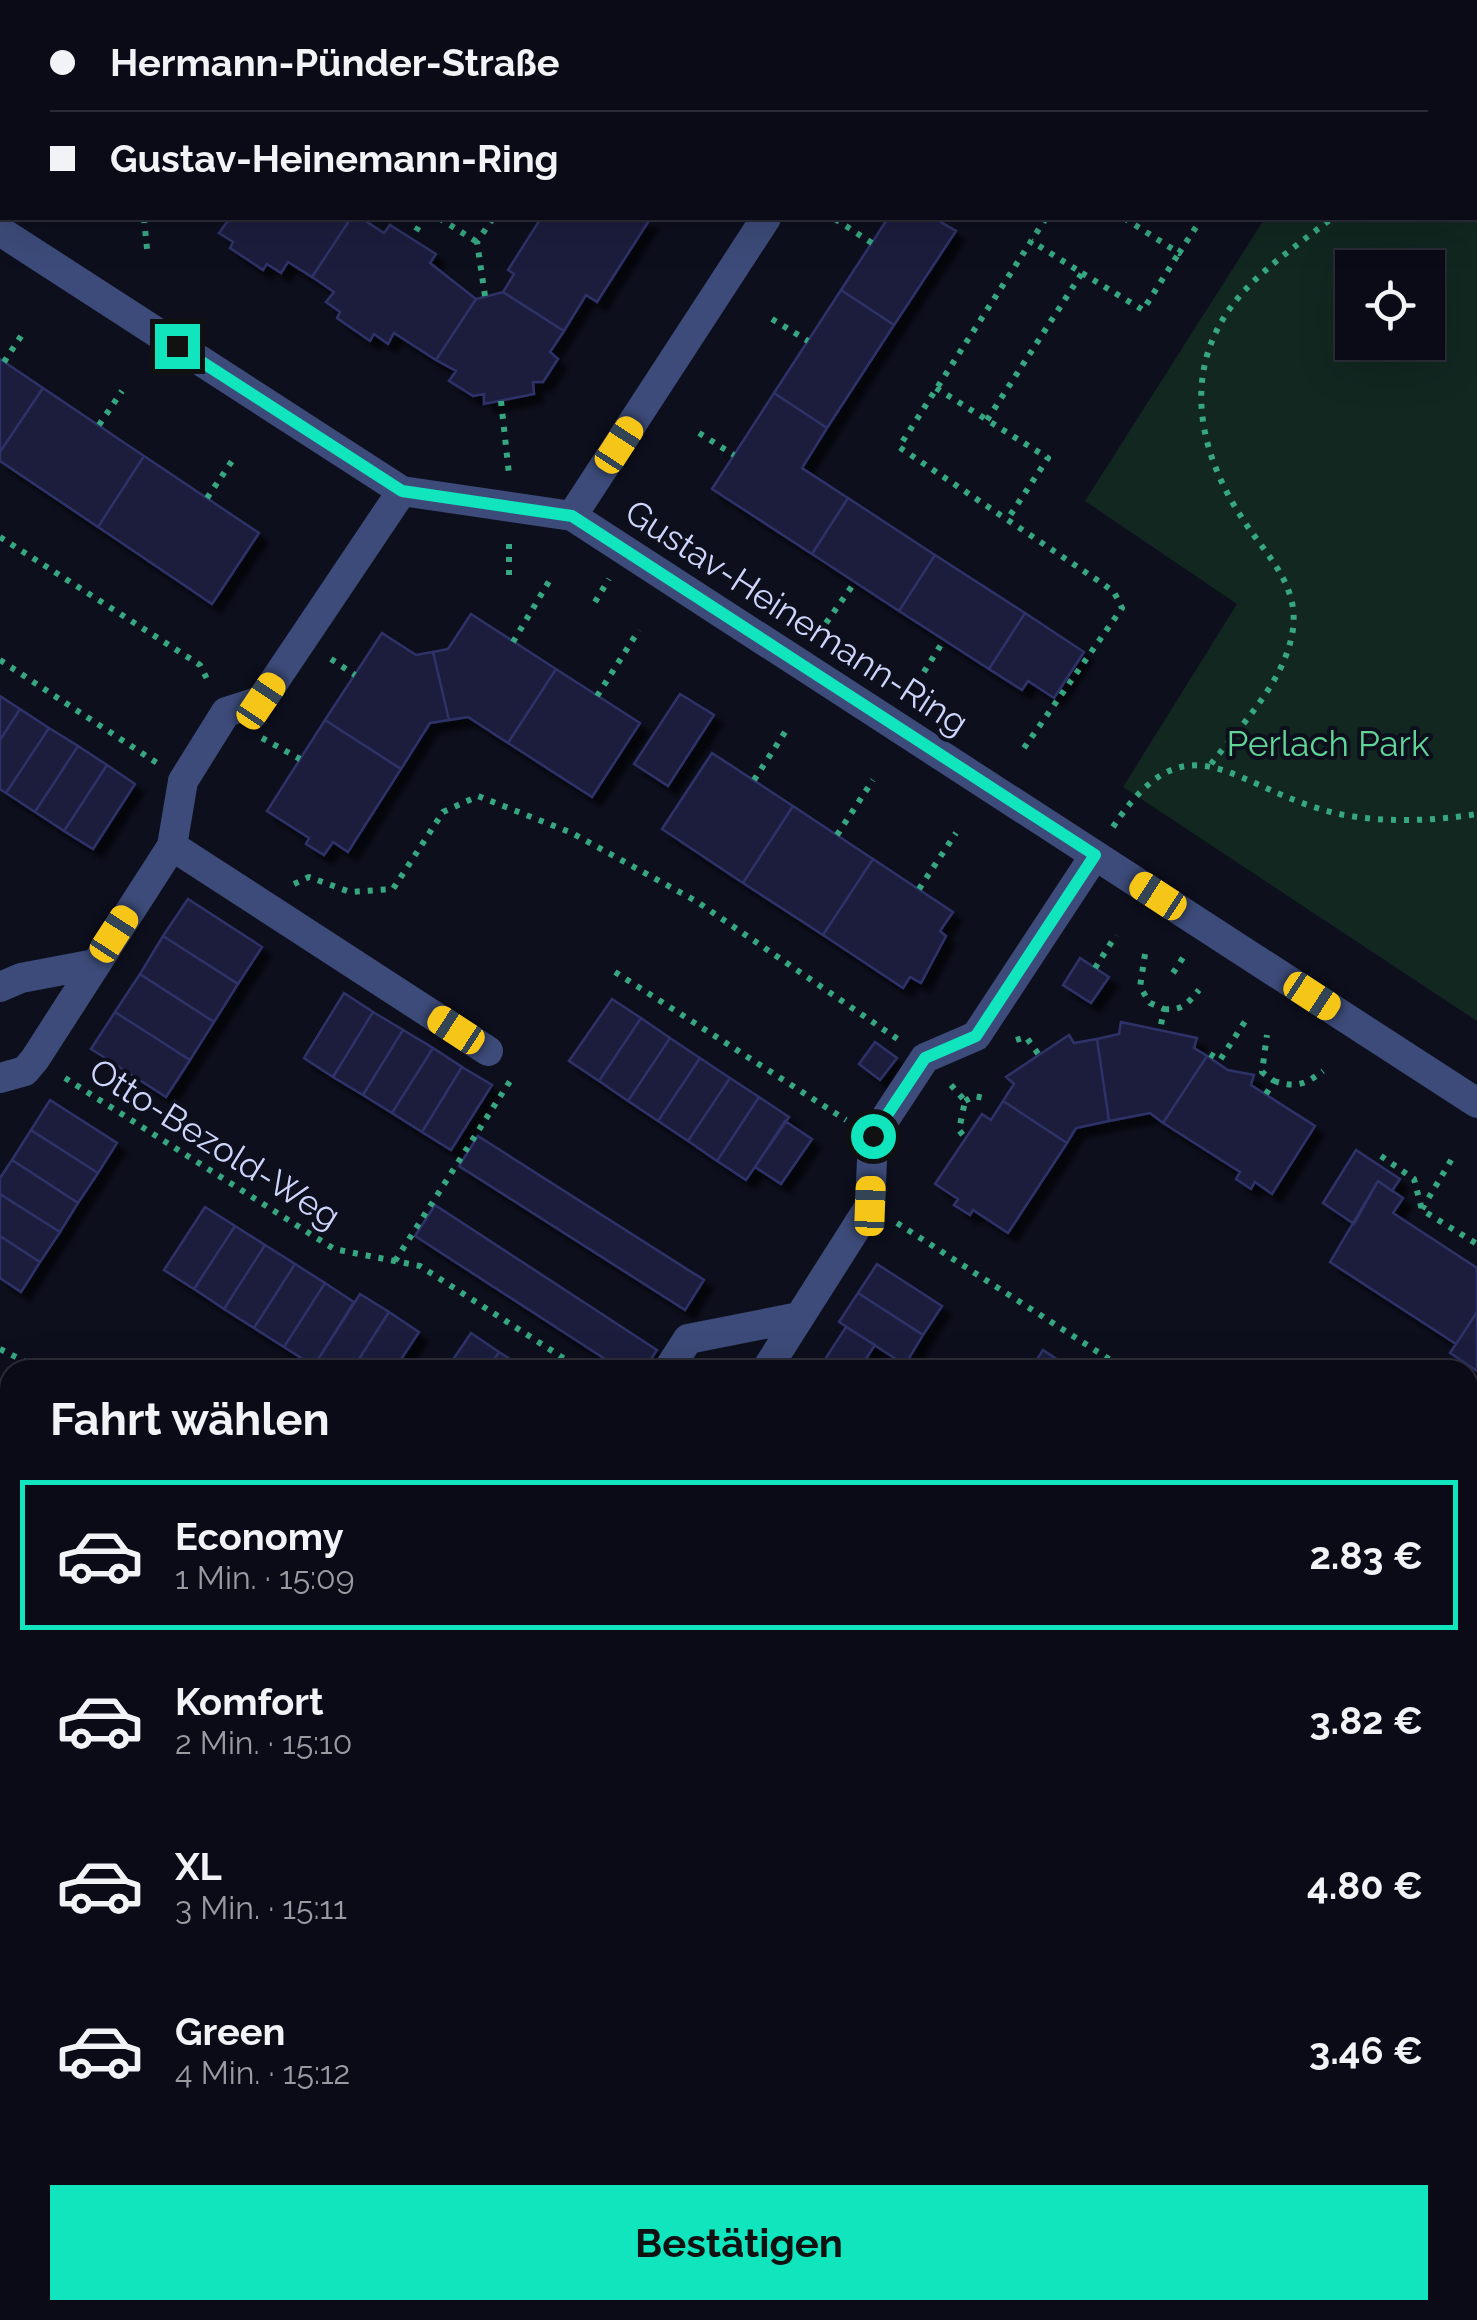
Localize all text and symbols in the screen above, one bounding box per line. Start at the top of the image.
text: Hermann-Pünder-Straße [110,40,559,85]
text: Gustav-Heinemann-Ring [110,136,559,181]
map controls [1335,250,1445,360]
button: locate [1335,250,1445,360]
route end [155,324,200,369]
car [590,412,648,478]
street label: Gustav-Heinemann-Ring [618,491,976,743]
car [232,668,290,734]
park label: Perlach Park [1227,723,1430,764]
car [1125,867,1191,925]
car [85,901,143,967]
car [1279,967,1345,1025]
car [423,1001,489,1059]
street label: Otto-Bezold-Weg [82,1049,348,1237]
route start [851,1114,896,1159]
car [854,1175,886,1237]
text: Fahrt wählen [50,1393,330,1446]
icon: car [55,1510,145,1600]
text: Economy [175,1514,344,1559]
text: 2.83 € [1309,1533,1423,1578]
text: 1 Min. · 15:09 [175,1559,354,1596]
icon: car [55,1675,145,1765]
text: Komfort [175,1679,324,1724]
text: 3.82 € [1309,1698,1423,1743]
text: 2 Min. · 15:10 [175,1724,352,1761]
icon: car [55,1840,145,1930]
text: XL [175,1844,222,1889]
text: 4.80 € [1307,1863,1423,1908]
text: 3 Min. · 15:11 [175,1889,347,1926]
icon: car [55,2005,145,2095]
text: Green [175,2009,285,2054]
text: 3.46 € [1309,2028,1423,2073]
text: 4 Min. · 15:12 [175,2054,350,2091]
button: Bestätigen [50,2185,1428,2300]

